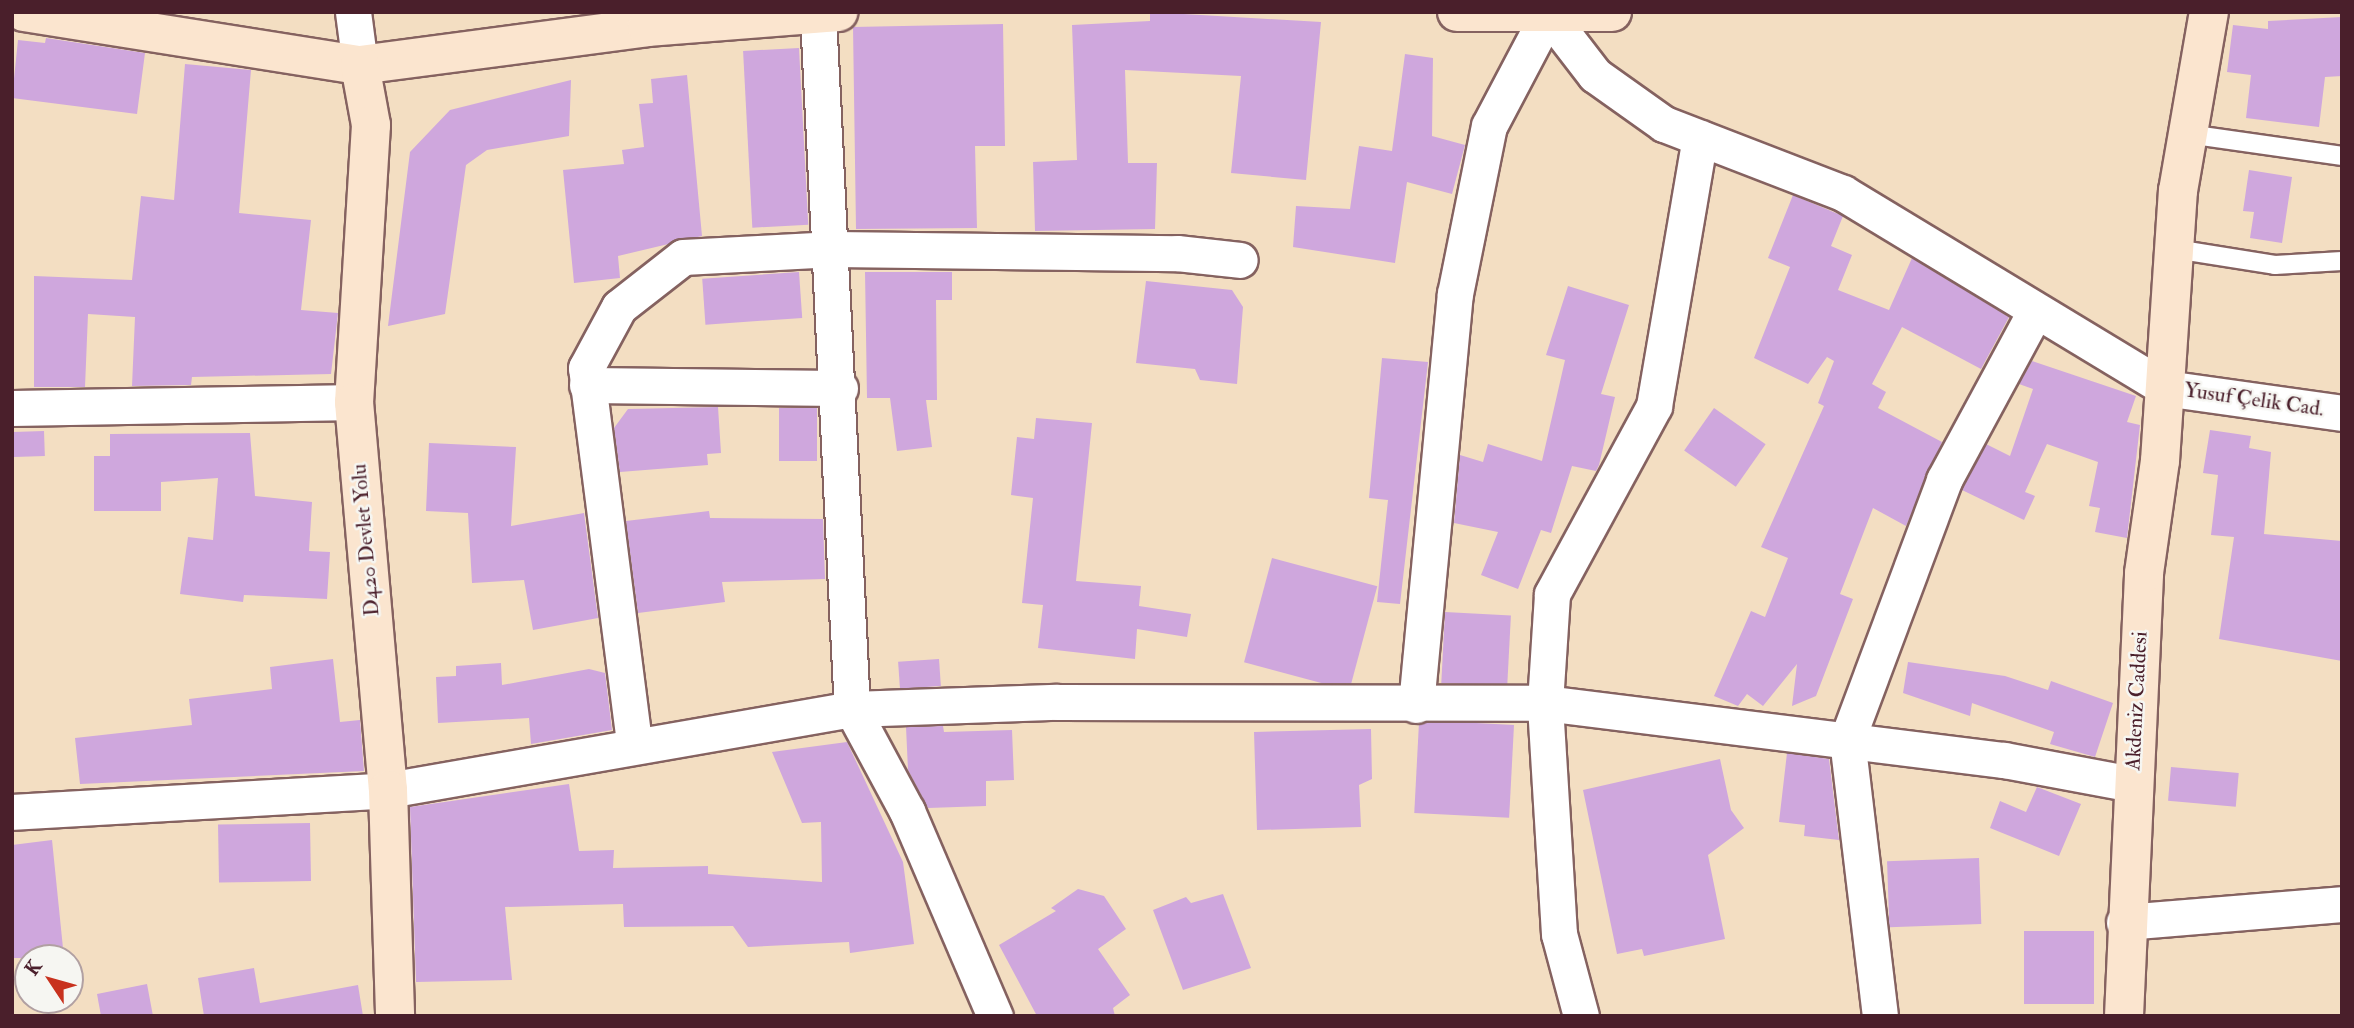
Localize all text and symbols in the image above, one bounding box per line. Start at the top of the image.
street label: Yusuf Çelik Cad. [2183,378,2325,422]
street label: D420 Devlet Yolu [347,463,385,617]
street label: Akdeniz Caddesi [2121,631,2153,771]
north arrow [14,944,84,1014]
text: K [20,955,47,980]

